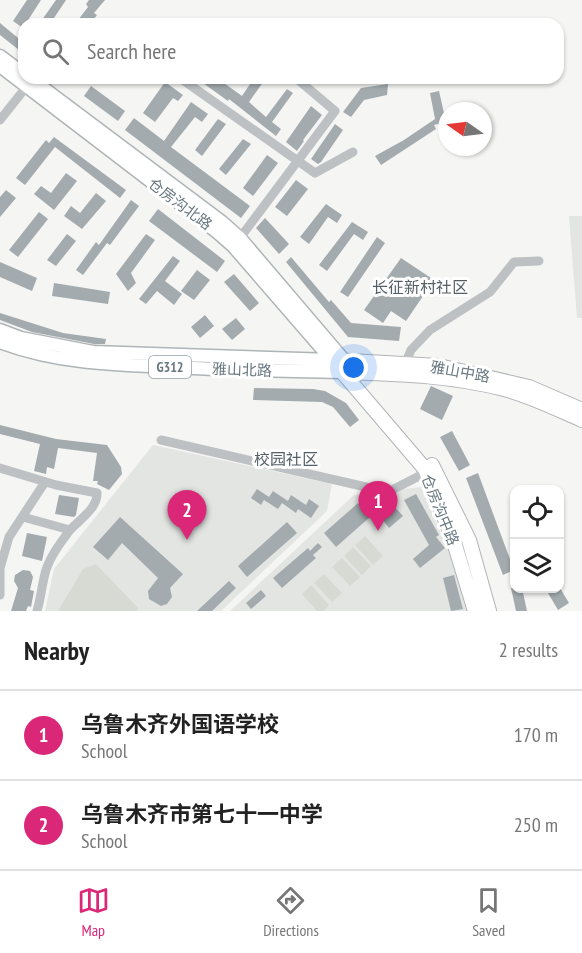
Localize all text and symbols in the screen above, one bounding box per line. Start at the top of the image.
search box [18,18,564,84]
icon: search [39,35,72,68]
text: Search here [87,37,176,65]
north arrow [438,102,492,156]
street label: 仓房沟北路 [145,173,216,234]
district label: 长征新村社区 [372,277,468,297]
your location [339,353,368,382]
road number: G312 [149,356,191,378]
street label: 雅山中路 [429,357,491,386]
street label: 雅山北路 [212,359,272,380]
district label: 校园社区 [254,449,318,469]
street label: 仓房沟中路 [418,471,463,548]
pin: 1 [358,482,398,531]
map controls [510,485,564,593]
button: locate [510,485,564,539]
pin: 2 [168,490,207,540]
button: layers [510,539,564,593]
text: Nearby [24,634,89,667]
text: 2 results [499,637,558,663]
text: 乌鲁木齐外国语学校 [81,710,279,738]
text: 1 [39,722,48,748]
text: 170 m [514,722,558,748]
text: School [81,738,127,764]
text: 乌鲁木齐市第七十一中学 [81,800,323,828]
text: 2 [39,812,48,838]
text: 250 m [514,812,558,838]
text: School [81,828,127,854]
tab: Map [77,884,110,940]
tab: Directions [263,884,319,940]
tab: Saved [472,884,505,940]

